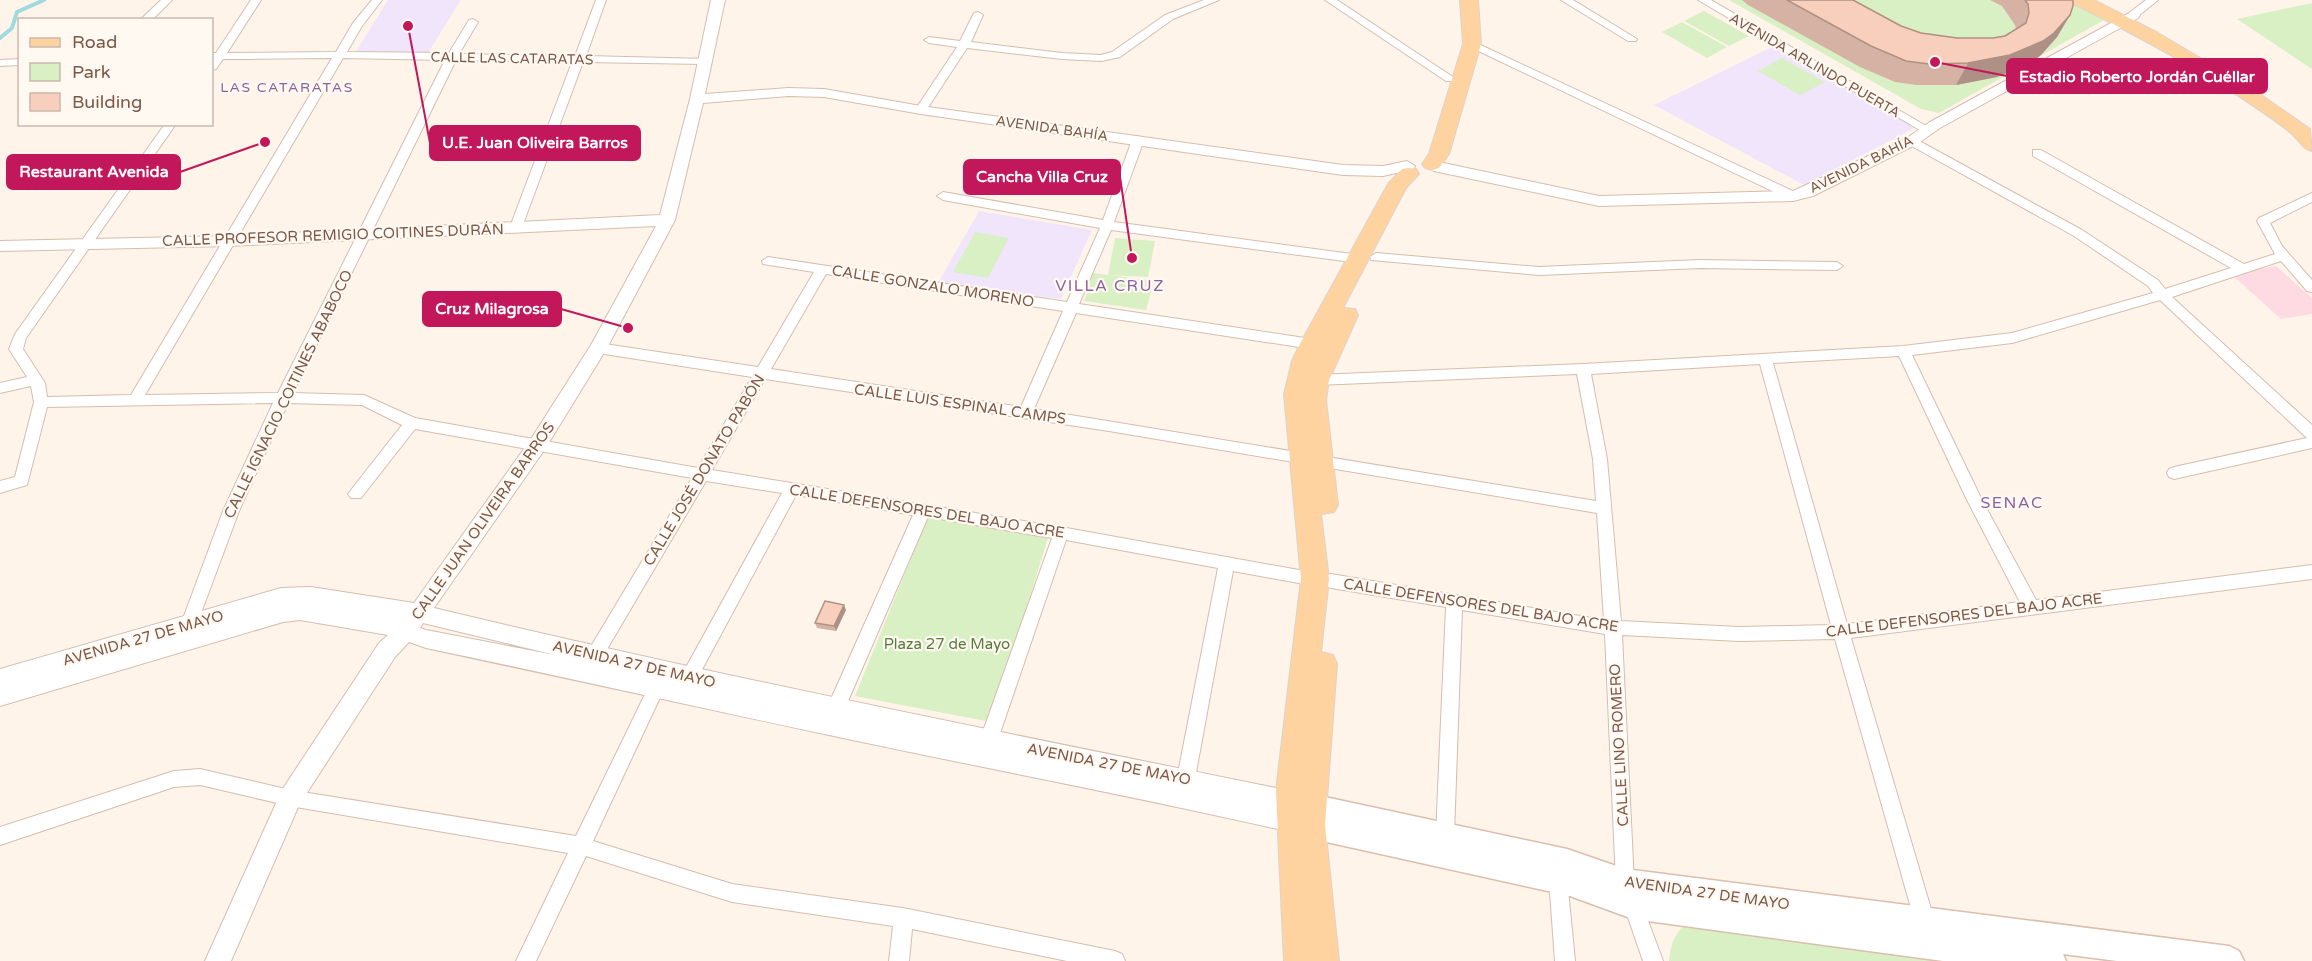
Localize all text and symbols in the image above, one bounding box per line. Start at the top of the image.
street label: AVENIDA ARLINDO PUERTA [1726,9,1903,121]
legend [18,18,213,126]
text: Road [72,31,117,53]
street label: CALLE LAS CATARATAS [430,49,594,68]
callout: Estadio Roberto Jordán Cuéllar [2007,59,2267,93]
text: Park [72,61,111,83]
text: Estadio Roberto Jordán Cuéllar [2019,67,2256,87]
district label: LAS CATARATAS [220,79,354,96]
text: Building [72,91,142,113]
street label: AVENIDA BAHÍA [995,112,1109,145]
callout: U.E. Juan Oliveira Barros [430,126,640,160]
street label: AVENIDA BAHÍA [1807,132,1916,197]
text: U.E. Juan Oliveira Barros [442,133,628,153]
callout: Restaurant Avenida [7,155,180,189]
callout: Cancha Villa Cruz [964,160,1120,194]
text: Restaurant Avenida [19,162,169,182]
text: Cancha Villa Cruz [976,167,1108,187]
street label: CALLE PROFESOR REMIGIO COITINES DURÁN [162,220,504,250]
street label: CALLE GONZALO MORENO [831,261,1035,311]
street label: CALLE IGNACIO COITINES ABABOCO [220,267,356,521]
district label: VILLA CRUZ [1055,276,1165,296]
callout: Cruz Milagrosa [423,292,561,326]
text: Cruz Milagrosa [435,299,549,319]
street label: CALLE JOSÉ DONATO PABÓN [640,371,768,569]
street label: CALLE LUIS ESPINAL CAMPS [853,380,1067,428]
street label: CALLE JUAN OLIVEIRA BARROS [408,419,558,623]
street label: CALLE DEFENSORES DEL BAJO ACRE [788,480,1066,542]
district label: SENAC [1980,493,2044,513]
street label: CALLE DEFENSORES DEL BAJO ACRE [1342,574,1620,636]
street label: CALLE DEFENSORES DEL BAJO ACRE [1825,589,2103,641]
street label: AVENIDA 27 DE MAYO [60,606,226,670]
park label: Plaza 27 de Mayo [884,635,1010,653]
street label: AVENIDA 27 DE MAYO [551,636,717,692]
street label: CALLE LINO ROMERO [1606,663,1632,827]
street label: AVENIDA 27 DE MAYO [1026,739,1192,789]
street label: AVENIDA 27 DE MAYO [1623,872,1791,914]

